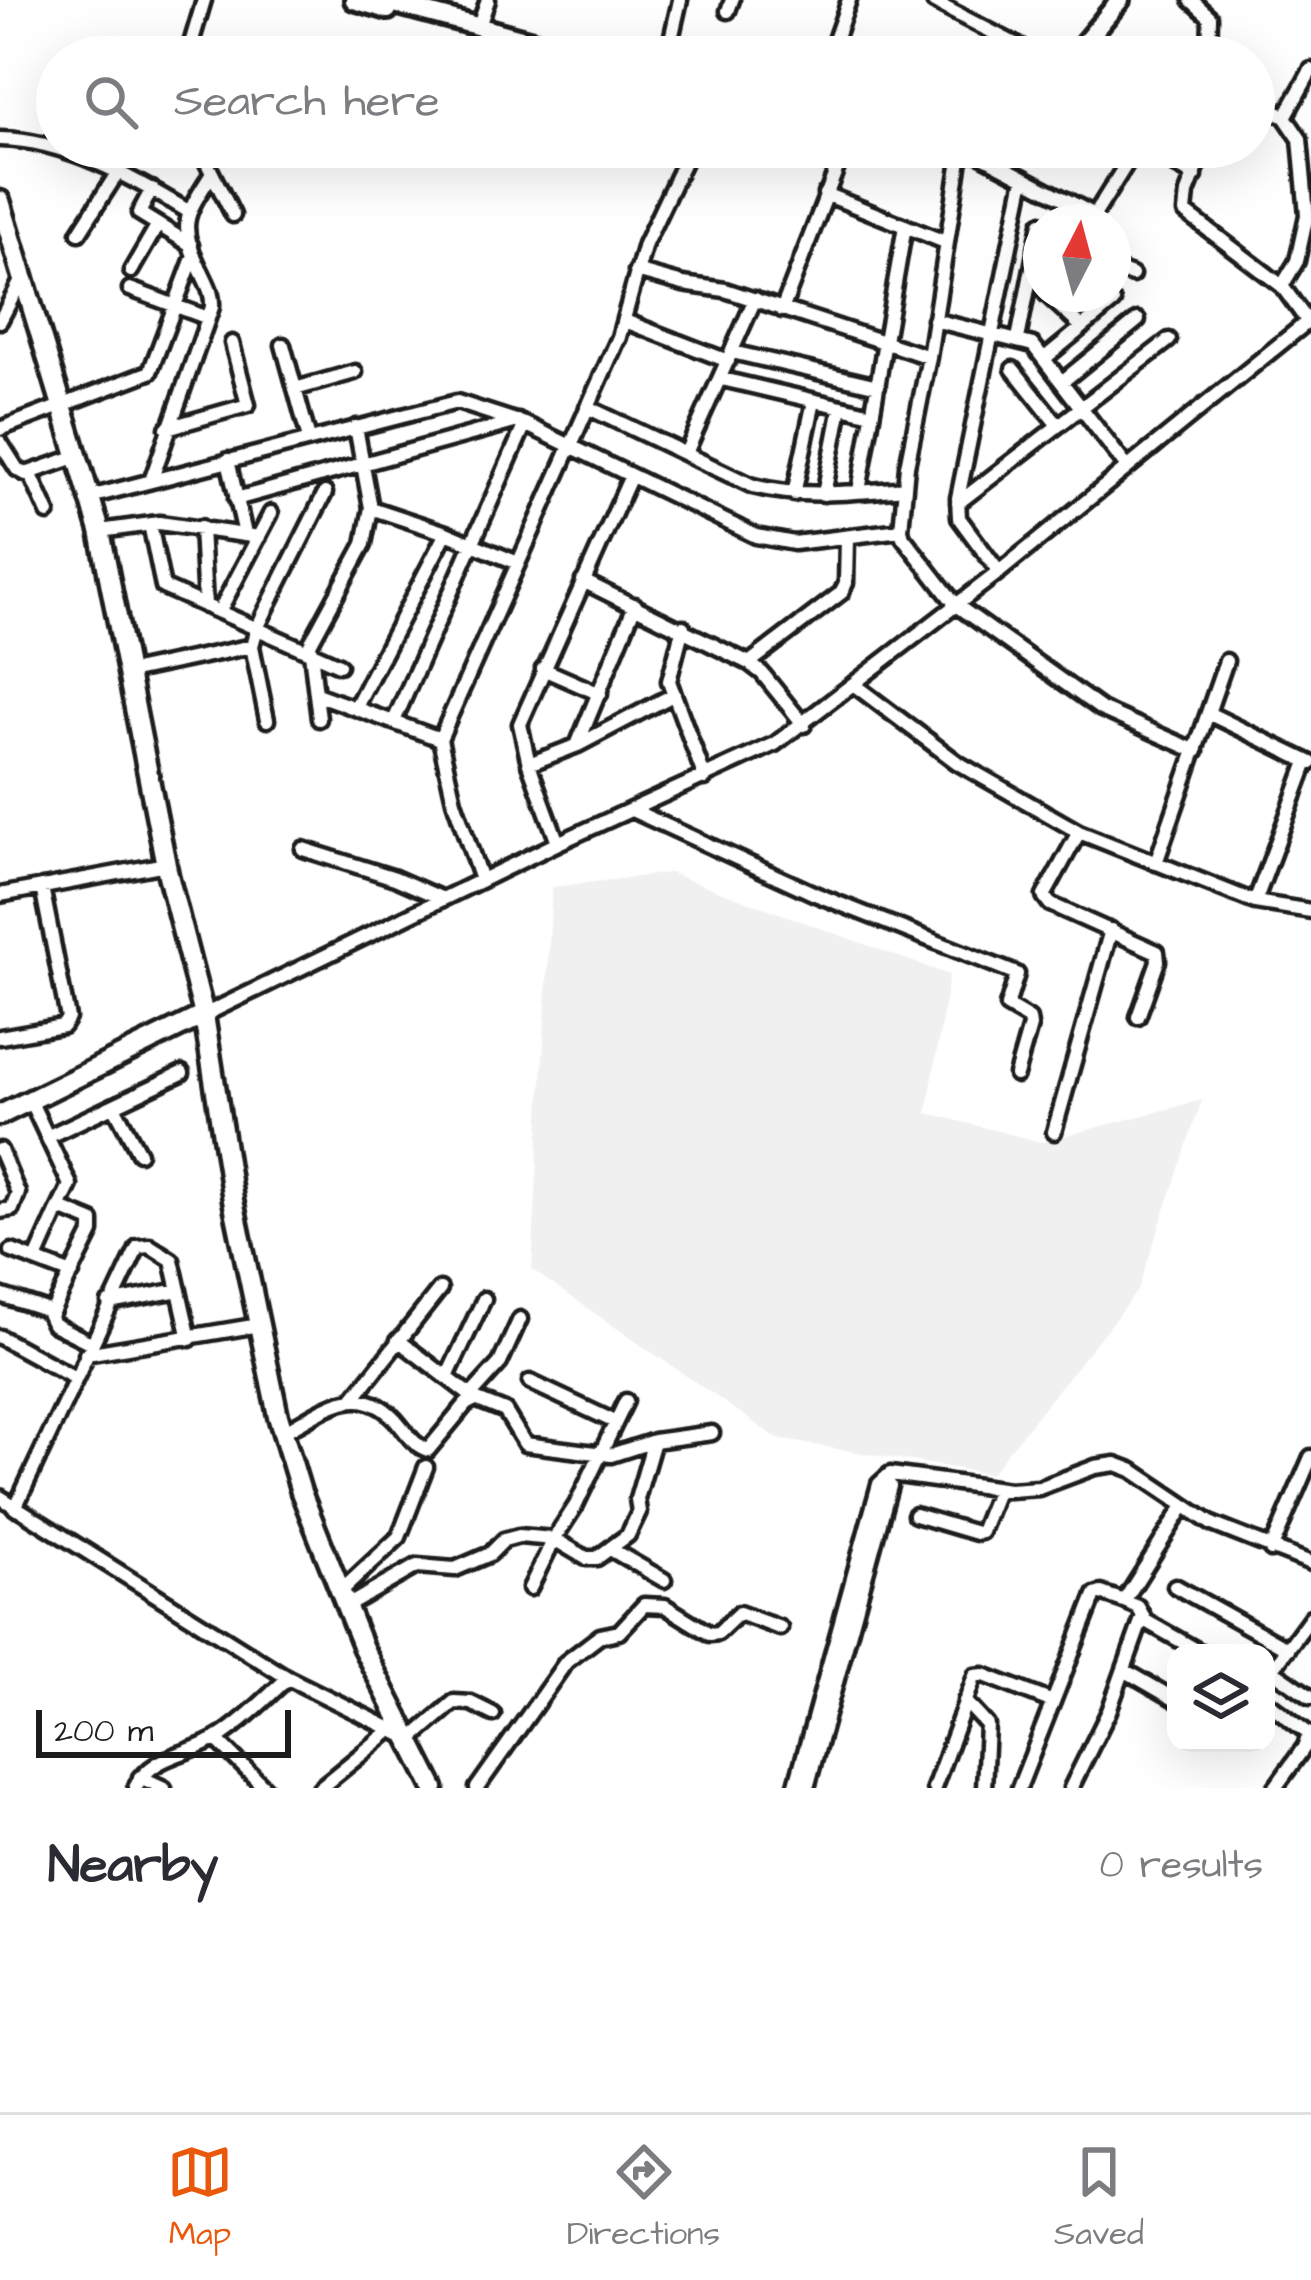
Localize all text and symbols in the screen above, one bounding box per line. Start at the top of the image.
search box [36,36,1275,168]
icon: search [78,69,144,135]
text: Search here [174,71,440,133]
north arrow [1023,204,1131,312]
map controls [1167,1644,1275,1752]
button: layers [1167,1644,1275,1752]
scale bar [36,1704,291,1757]
text: 200 m [54,1708,153,1754]
text: Nearby [48,1831,218,1902]
text: 0 results [1099,1839,1263,1893]
tab: Map [167,2139,233,2257]
tab: Directions [567,2139,720,2257]
tab: Saved [1054,2139,1144,2257]

